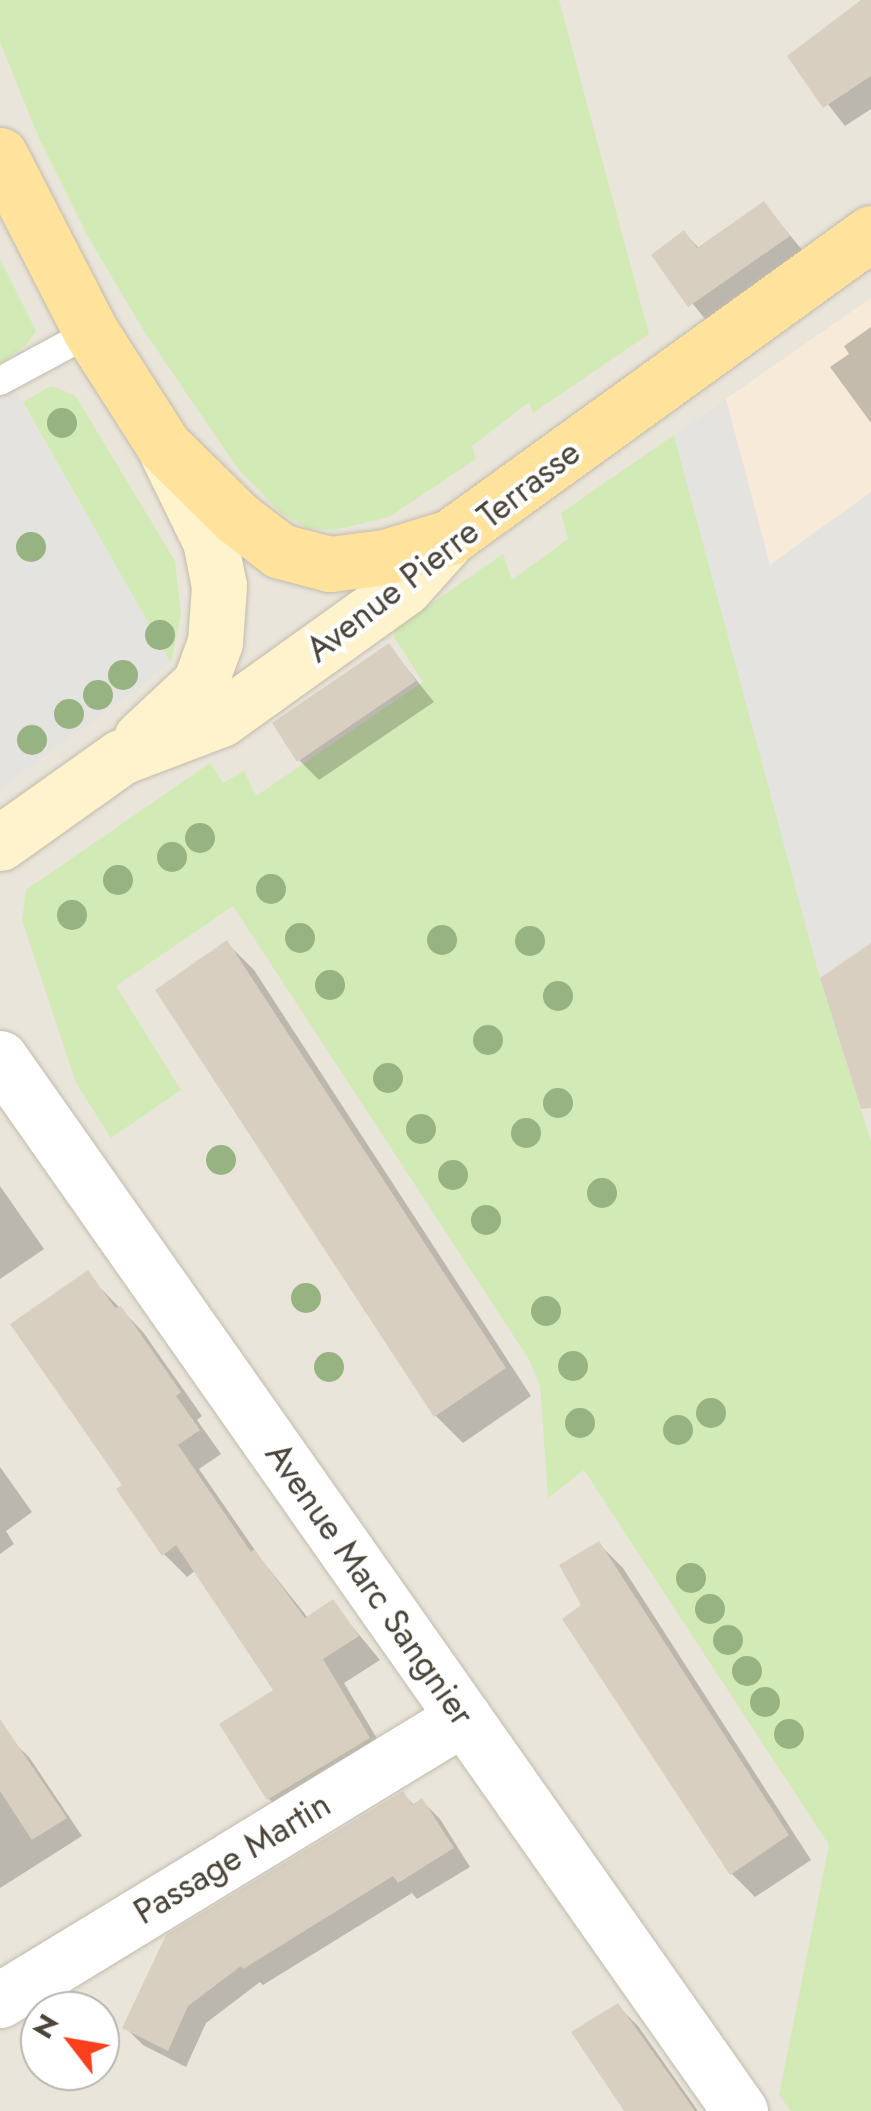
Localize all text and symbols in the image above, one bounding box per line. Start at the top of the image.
street label: Avenue Pierre Terrasse [298,431,588,671]
street label: Avenue Marc Sangnier [257,1435,483,1733]
street label: Passage Martin [126,1783,338,1933]
north arrow [20,1991,120,2091]
text: N [22,2006,69,2046]

